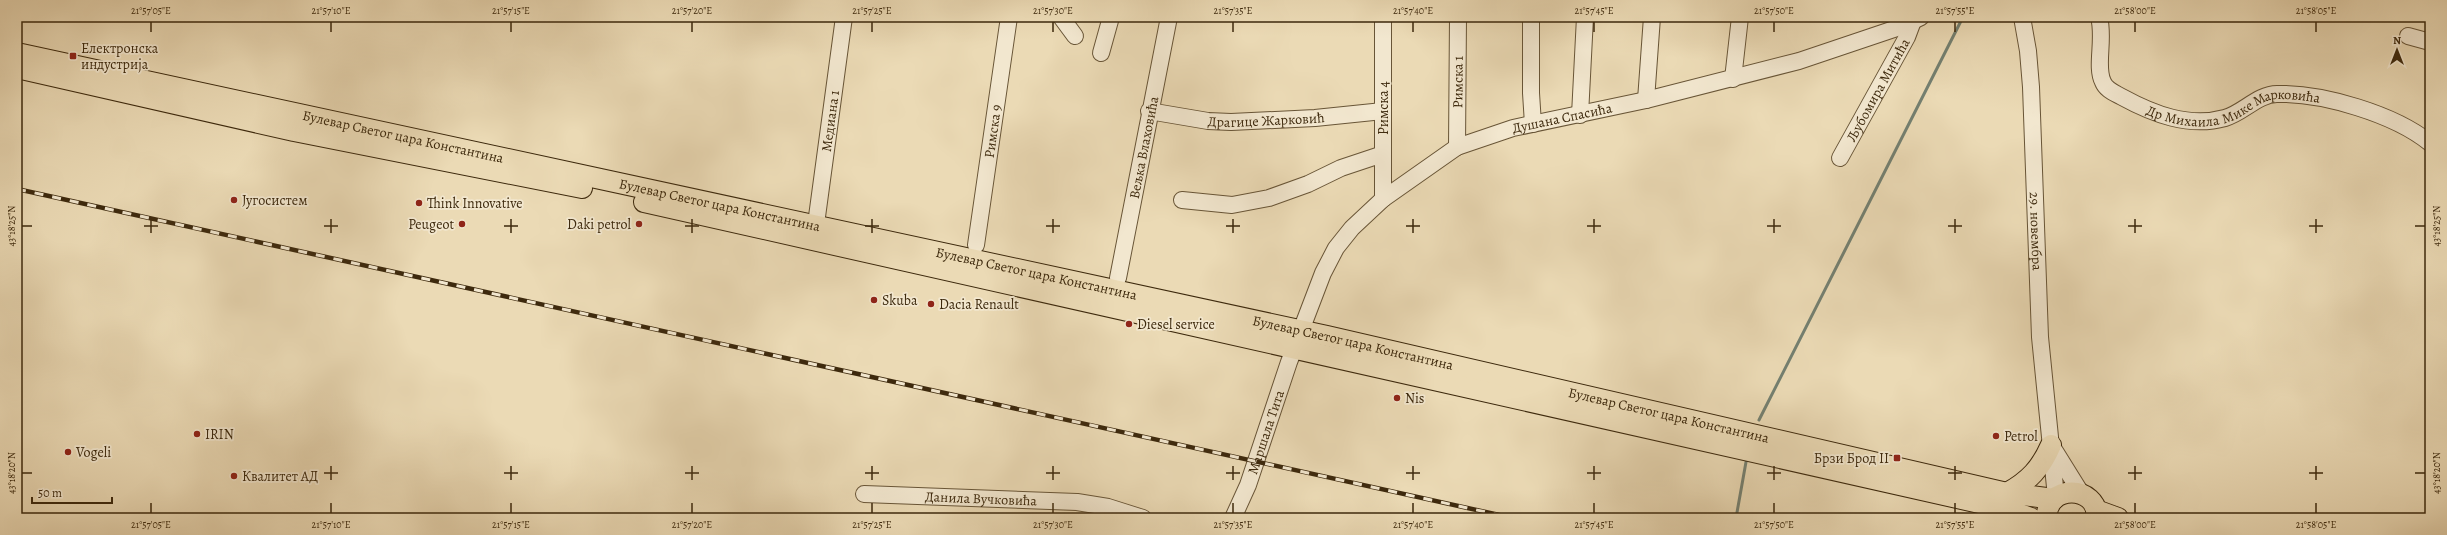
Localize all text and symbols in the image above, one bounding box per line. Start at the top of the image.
text: 21°57'05"E [131,4,171,17]
text: 21°57'10"E [311,4,351,17]
text: 21°57'15"E [492,4,530,17]
text: 21°57'20"E [672,4,712,17]
text: 21°57'25"E [852,4,892,17]
text: 21°57'30"E [1033,4,1073,17]
text: 21°57'35"E [1214,4,1252,17]
text: 21°57'40"E [1393,4,1433,17]
text: 21°57'45"E [1574,4,1614,17]
text: 21°57'50"E [1754,4,1794,17]
text: 21°57'55"E [1936,4,1975,17]
text: 21°58'00"E [2114,4,2156,17]
text: 21°58'05"E [2296,4,2336,17]
north arrow [2377,30,2417,70]
text: N [2393,33,2401,48]
street label: Љубомира Митића [1842,34,1914,145]
place label: Електронска индустрија [81,39,159,74]
marker: Електронска индустрија [68,51,78,61]
street label: Римска 1 [1448,56,1467,108]
street label: Римска 4 [1374,81,1393,135]
street label: Др Михаила Мике Марковића [2144,84,2322,131]
street label: Медиана 1 [816,89,844,153]
street label: Вељка Влаховића [1124,94,1163,200]
street label: Душана Спасића [1510,98,1614,137]
street label: Римска 9 [979,103,1006,159]
street label: Булевар Светог цара Константина [301,105,506,167]
street label: Драгице Жарковић [1207,108,1326,132]
street label: Булевар Светог цара Константина [617,174,823,236]
place label: Југосистем [242,191,308,210]
street label: 29. новембра [2025,192,2047,271]
place label: Think Innovative [427,194,523,213]
marker: Југосистем [229,195,239,205]
marker: Think Innovative [414,198,424,208]
text: 43°18'25"N [5,206,18,246]
text: 43°18'25"N [2430,206,2443,246]
place label: Peugeot [408,215,454,234]
place label: Daki petrol [567,215,632,234]
marker: Peugeot [457,219,467,229]
marker: Daki petrol [634,219,644,229]
street label: Булевар Светог цара Константина [934,242,1139,304]
place label: Skuba [882,291,918,310]
marker: Skuba [869,295,879,305]
place label: Dacia Renault [939,295,1019,314]
marker: Dacia Renault [926,299,936,309]
street label: Булевар Светог цара Константина [1251,311,1456,375]
place label: Diesel service [1137,315,1215,334]
marker: Diesel service [1124,319,1134,329]
street label: Булевар Светог цара Константина [1567,383,1772,447]
street label: Маршала Тита [1243,387,1289,477]
place label: Nis [1405,389,1425,408]
marker: Nis [1392,393,1402,403]
place label: IRIN [205,425,234,444]
place label: Petrol [2004,427,2038,446]
marker: IRIN [192,429,202,439]
marker: Petrol [1991,431,2001,441]
place label: Vogeli [75,443,111,462]
marker: Vogeli [63,447,73,457]
place label: Брзи Брод II [1814,449,1889,468]
text: 43°18'20"N [5,452,18,494]
text: 43°18'20"N [2430,452,2443,494]
marker: Брзи Брод II [1892,453,1902,463]
place label: Квалитет АД [242,467,318,486]
marker: Квалитет АД [229,471,239,481]
scale bar [32,479,112,505]
text: 50 m [38,485,62,501]
street label: Данила Вучковића [924,487,1038,510]
text: 21°57'05"E [131,518,171,531]
text: 21°57'10"E [311,518,351,531]
text: 21°57'15"E [492,518,530,531]
text: 21°57'20"E [672,518,712,531]
text: 21°57'25"E [852,518,892,531]
text: 21°57'30"E [1033,518,1073,531]
text: 21°57'35"E [1214,518,1252,531]
text: 21°57'40"E [1393,518,1433,531]
text: 21°57'45"E [1574,518,1614,531]
text: 21°57'50"E [1754,518,1794,531]
text: 21°57'55"E [1936,518,1975,531]
text: 21°58'00"E [2114,518,2156,531]
text: 21°58'05"E [2296,518,2336,531]

